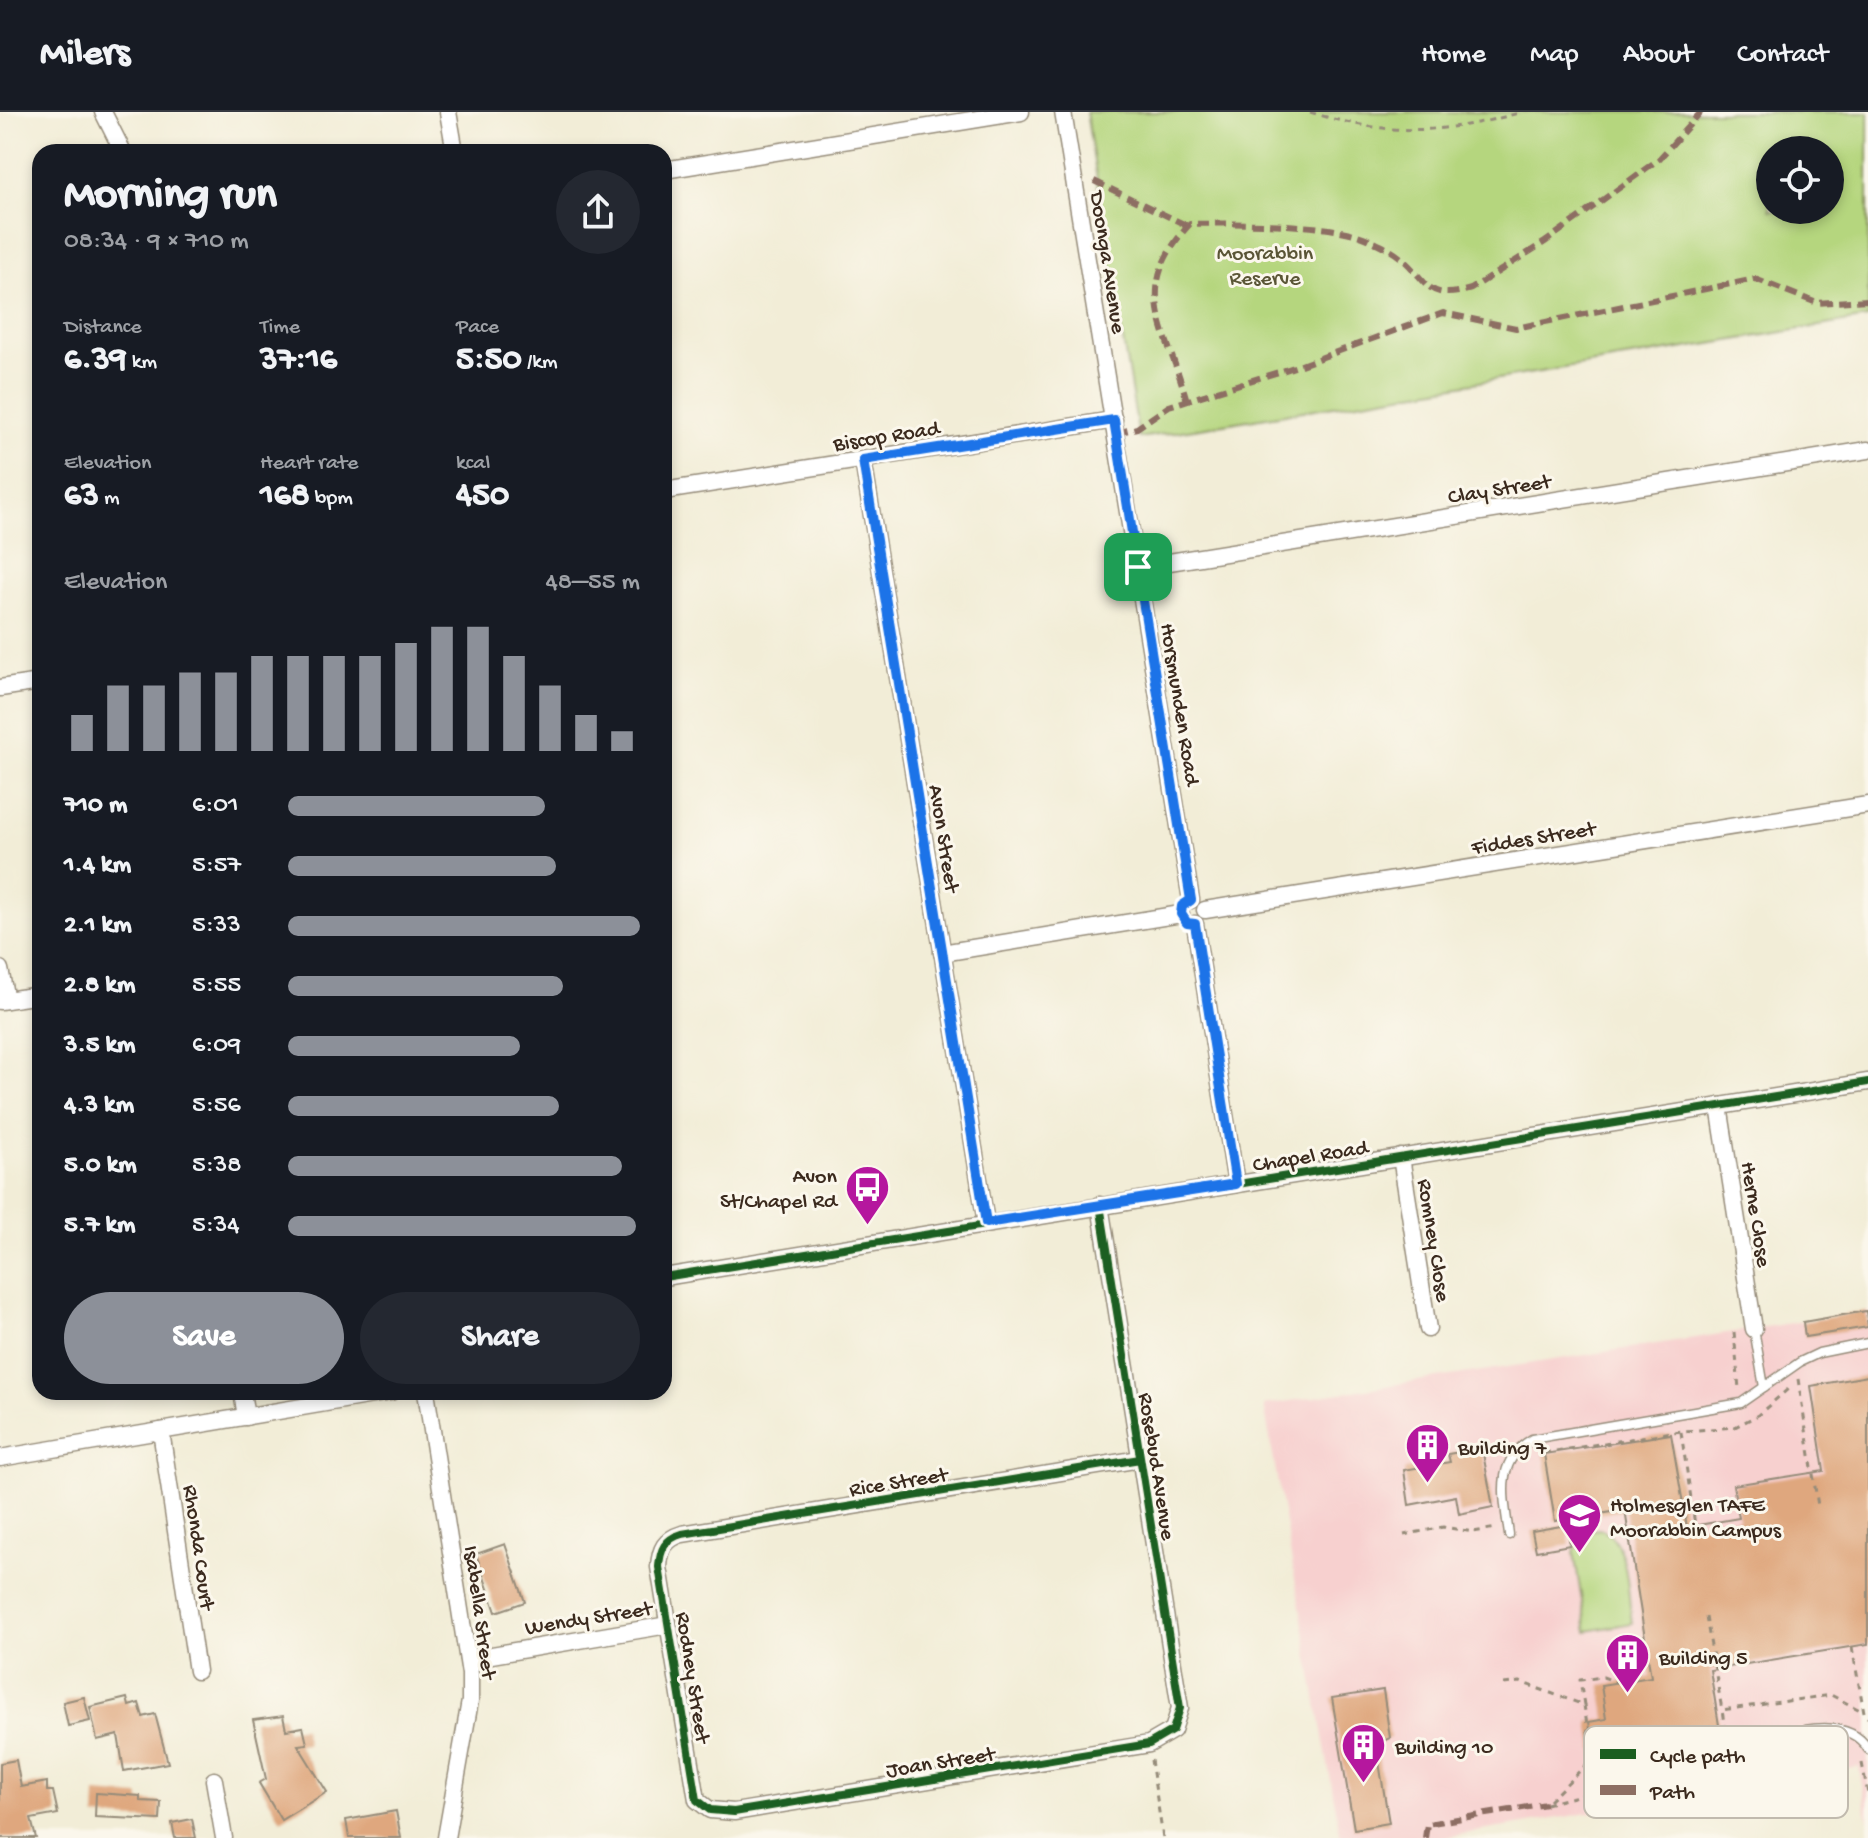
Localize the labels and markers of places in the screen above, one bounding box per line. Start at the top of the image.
pin [1104,533,1172,601]
bus stop icon: Avon St/Chapel Rd [844,1163,892,1226]
place label: Avon St/Chapel Rd [720,1165,839,1216]
building icon: Building 7 [1403,1422,1451,1485]
place label: Building 7 [1457,1437,1547,1463]
school or university icon: Holmesglen TAFE Moorabbin Campus [1555,1492,1603,1555]
place label: Holmesglen TAFE Moorabbin Campus [1610,1494,1782,1545]
building icon: Building 5 [1604,1632,1652,1695]
place label: Building 5 [1658,1647,1748,1673]
building icon: Building 10 [1340,1721,1388,1784]
place label: Building 10 [1394,1736,1493,1762]

